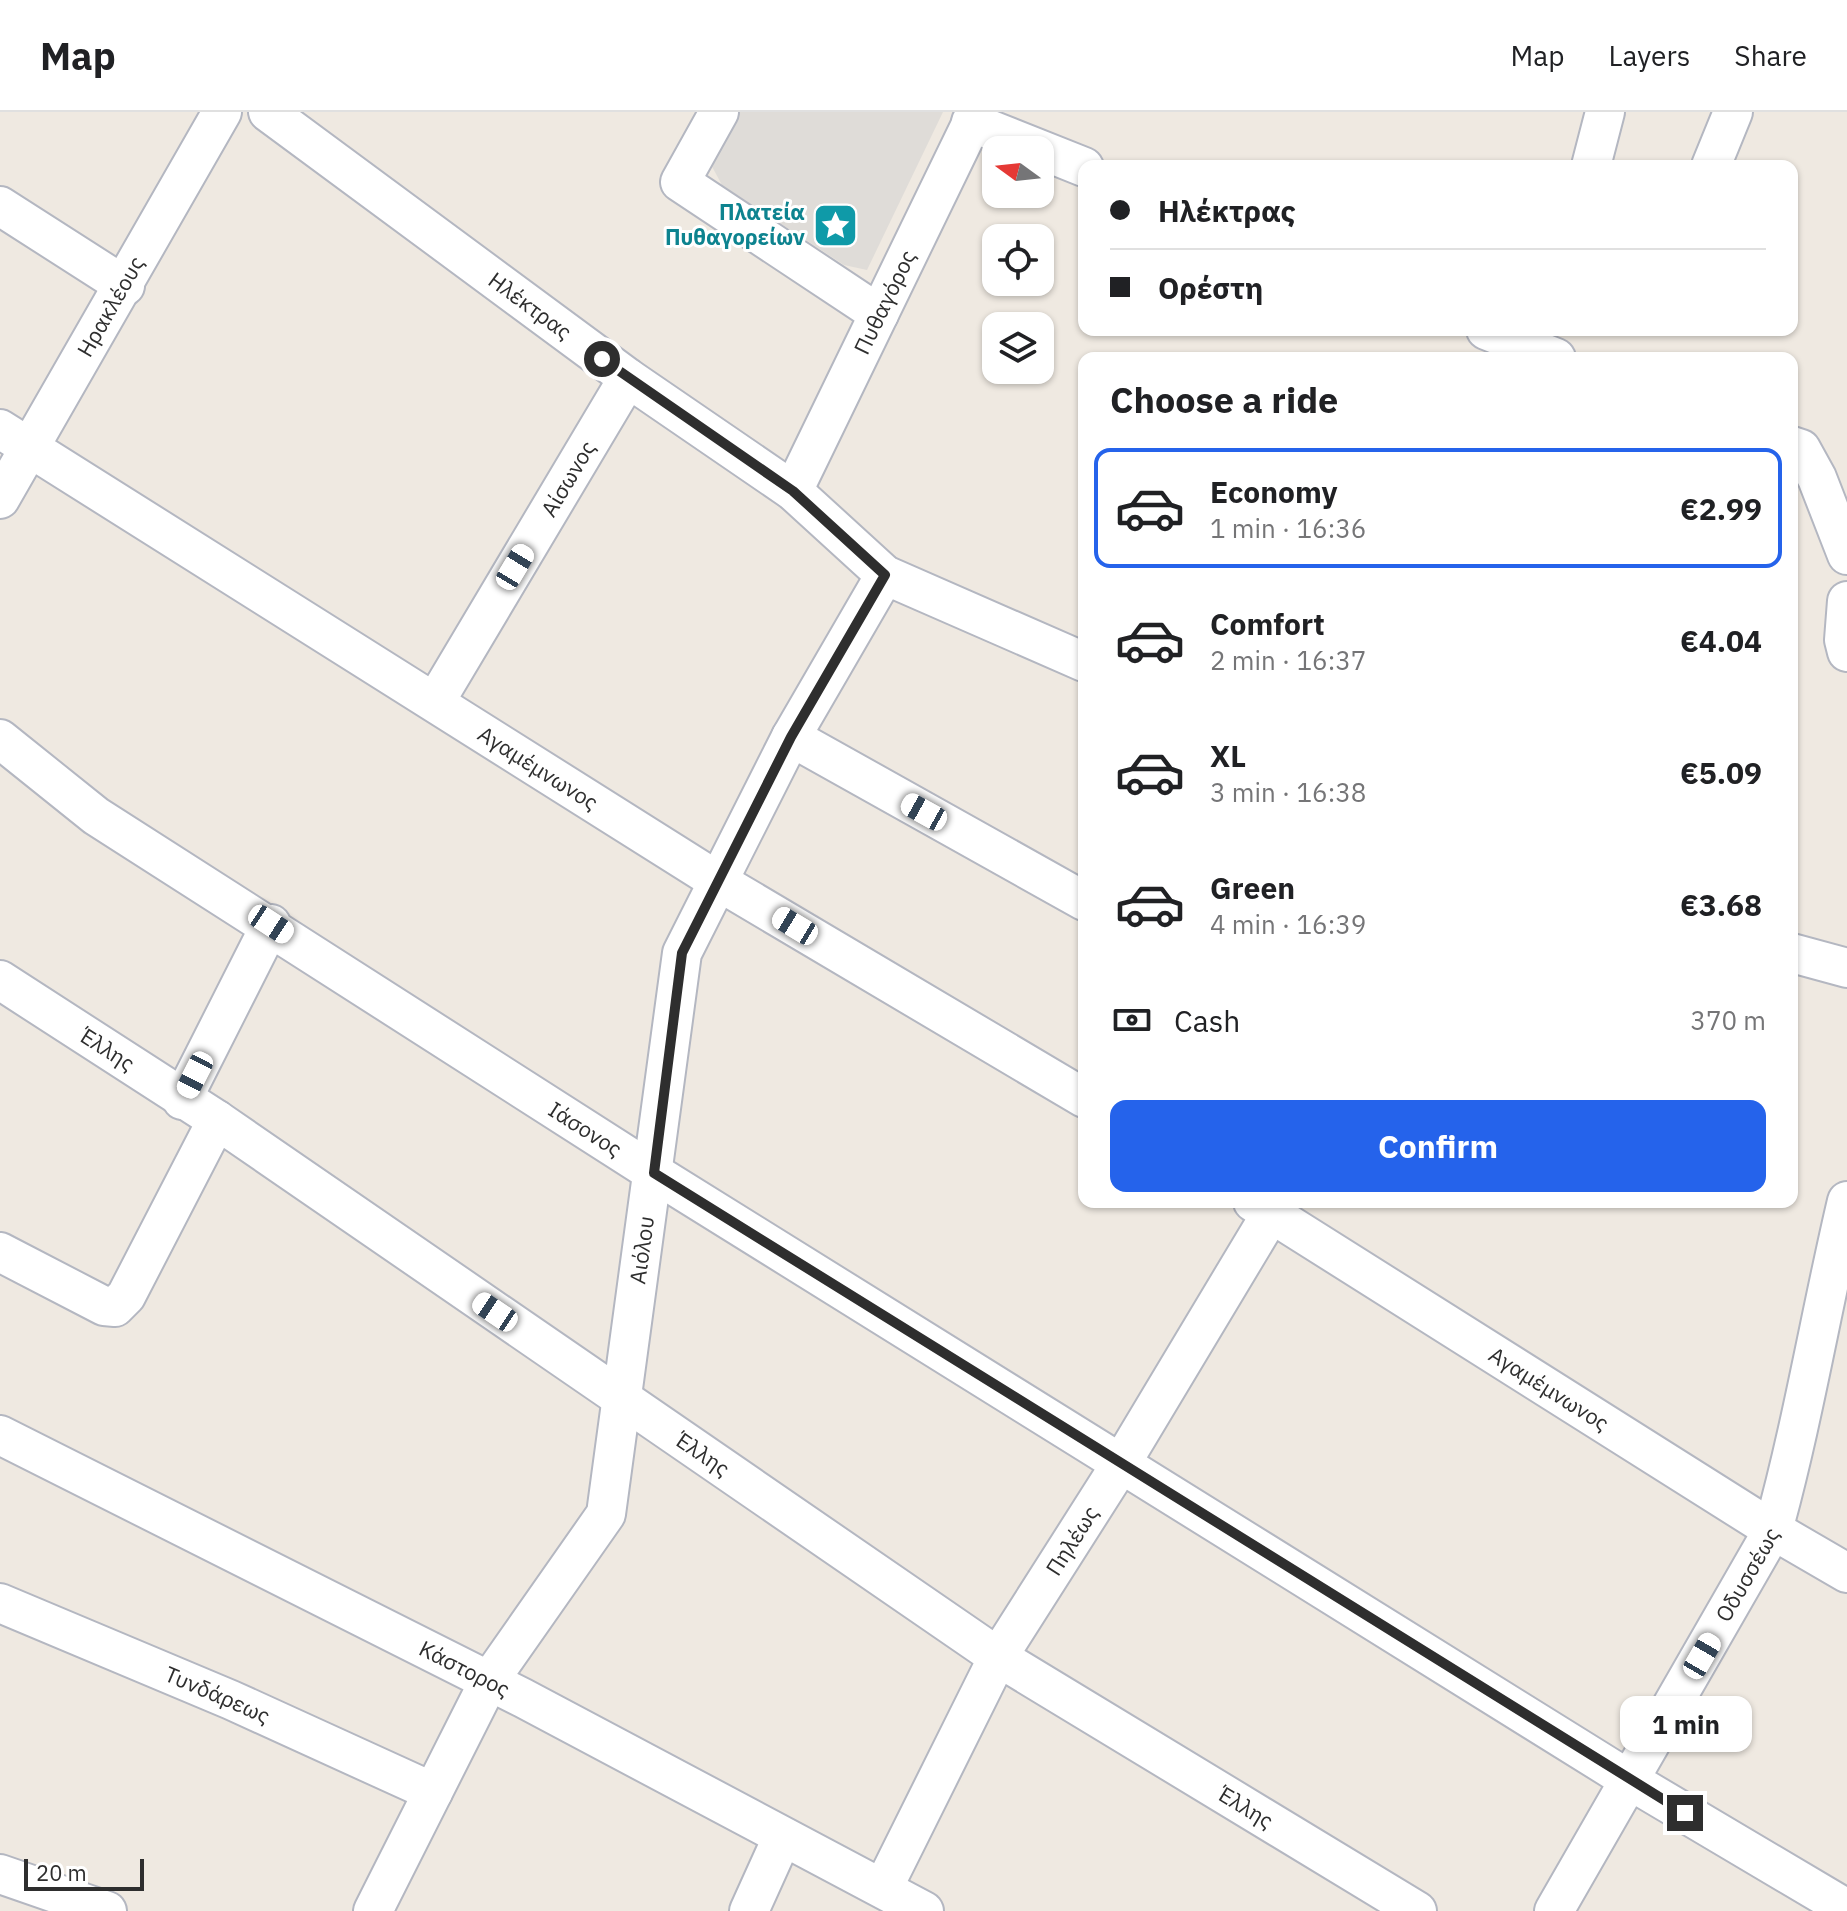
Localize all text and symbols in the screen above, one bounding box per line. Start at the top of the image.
text: Map [40,31,116,80]
text: Map [1510,37,1564,74]
text: Layers [1608,37,1690,74]
text: Share [1734,37,1807,74]
north arrow [982,136,1054,208]
map controls [982,136,1054,384]
text: Ηλέκτρας [1158,191,1296,230]
place label: Πλατεία Πυθαγορείων [665,197,805,251]
place icon: Πλατεία Πυθαγορείων [812,201,860,249]
button: locate [982,224,1054,296]
street label: Πυθαγόρος [847,245,922,359]
street label: Ηρακλέους [70,251,150,362]
street label: Ηλέκτρας [483,265,578,346]
text: Ορέστη [1158,268,1263,307]
button: layers [982,312,1054,384]
route start [584,341,620,377]
text: Choose a ride [1110,376,1338,423]
street label: Αίσωνος [534,435,602,522]
icon: car [1114,472,1186,544]
text: Economy [1210,472,1338,511]
text: €2.99 [1680,489,1762,528]
text: 1 min · 16:36 [1210,511,1366,545]
car [492,540,538,594]
icon: car [1114,604,1186,676]
text: Comfort [1210,604,1325,643]
text: €4.04 [1680,621,1762,660]
text: 2 min · 16:37 [1210,643,1366,677]
street label: Αγαμέμνωνος [473,719,604,816]
icon: car [1114,736,1186,808]
text: XL [1210,736,1246,775]
text: €5.09 [1680,753,1762,792]
text: 3 min · 16:38 [1210,775,1366,809]
car [897,790,951,834]
icon: car [1114,868,1186,940]
text: Green [1210,868,1295,907]
text: €3.68 [1680,885,1762,924]
car [244,901,298,947]
car [768,903,822,949]
text: 4 min · 16:39 [1210,907,1366,941]
icon: cash [1110,998,1154,1042]
text: Cash [1174,1001,1240,1040]
text: 370 m [1690,1003,1766,1037]
street label: Έλλης [74,1020,141,1077]
car [173,1048,217,1102]
street label: Ιάσονος [543,1094,628,1163]
button: Confirm [1110,1100,1766,1192]
street label: Αιόλου [622,1214,660,1286]
car [468,1289,522,1335]
street label: Αγαμέμνωνος [1484,1340,1615,1437]
street label: Έλλης [670,1424,736,1482]
street label: Πηλέως [1039,1500,1105,1581]
street label: Οδυσσέως [1708,1522,1785,1627]
car [1680,1629,1724,1683]
street label: Κάστορος [414,1633,515,1703]
street label: Τυνδάρεως [161,1659,275,1730]
callout: 1 min [1619,1697,1751,1753]
text: 1 min [1652,1707,1720,1741]
street label: Έλλης [1213,1779,1279,1835]
route end [1667,1795,1703,1831]
scale bar [24,1855,144,1891]
text: 20 m [36,1858,87,1887]

